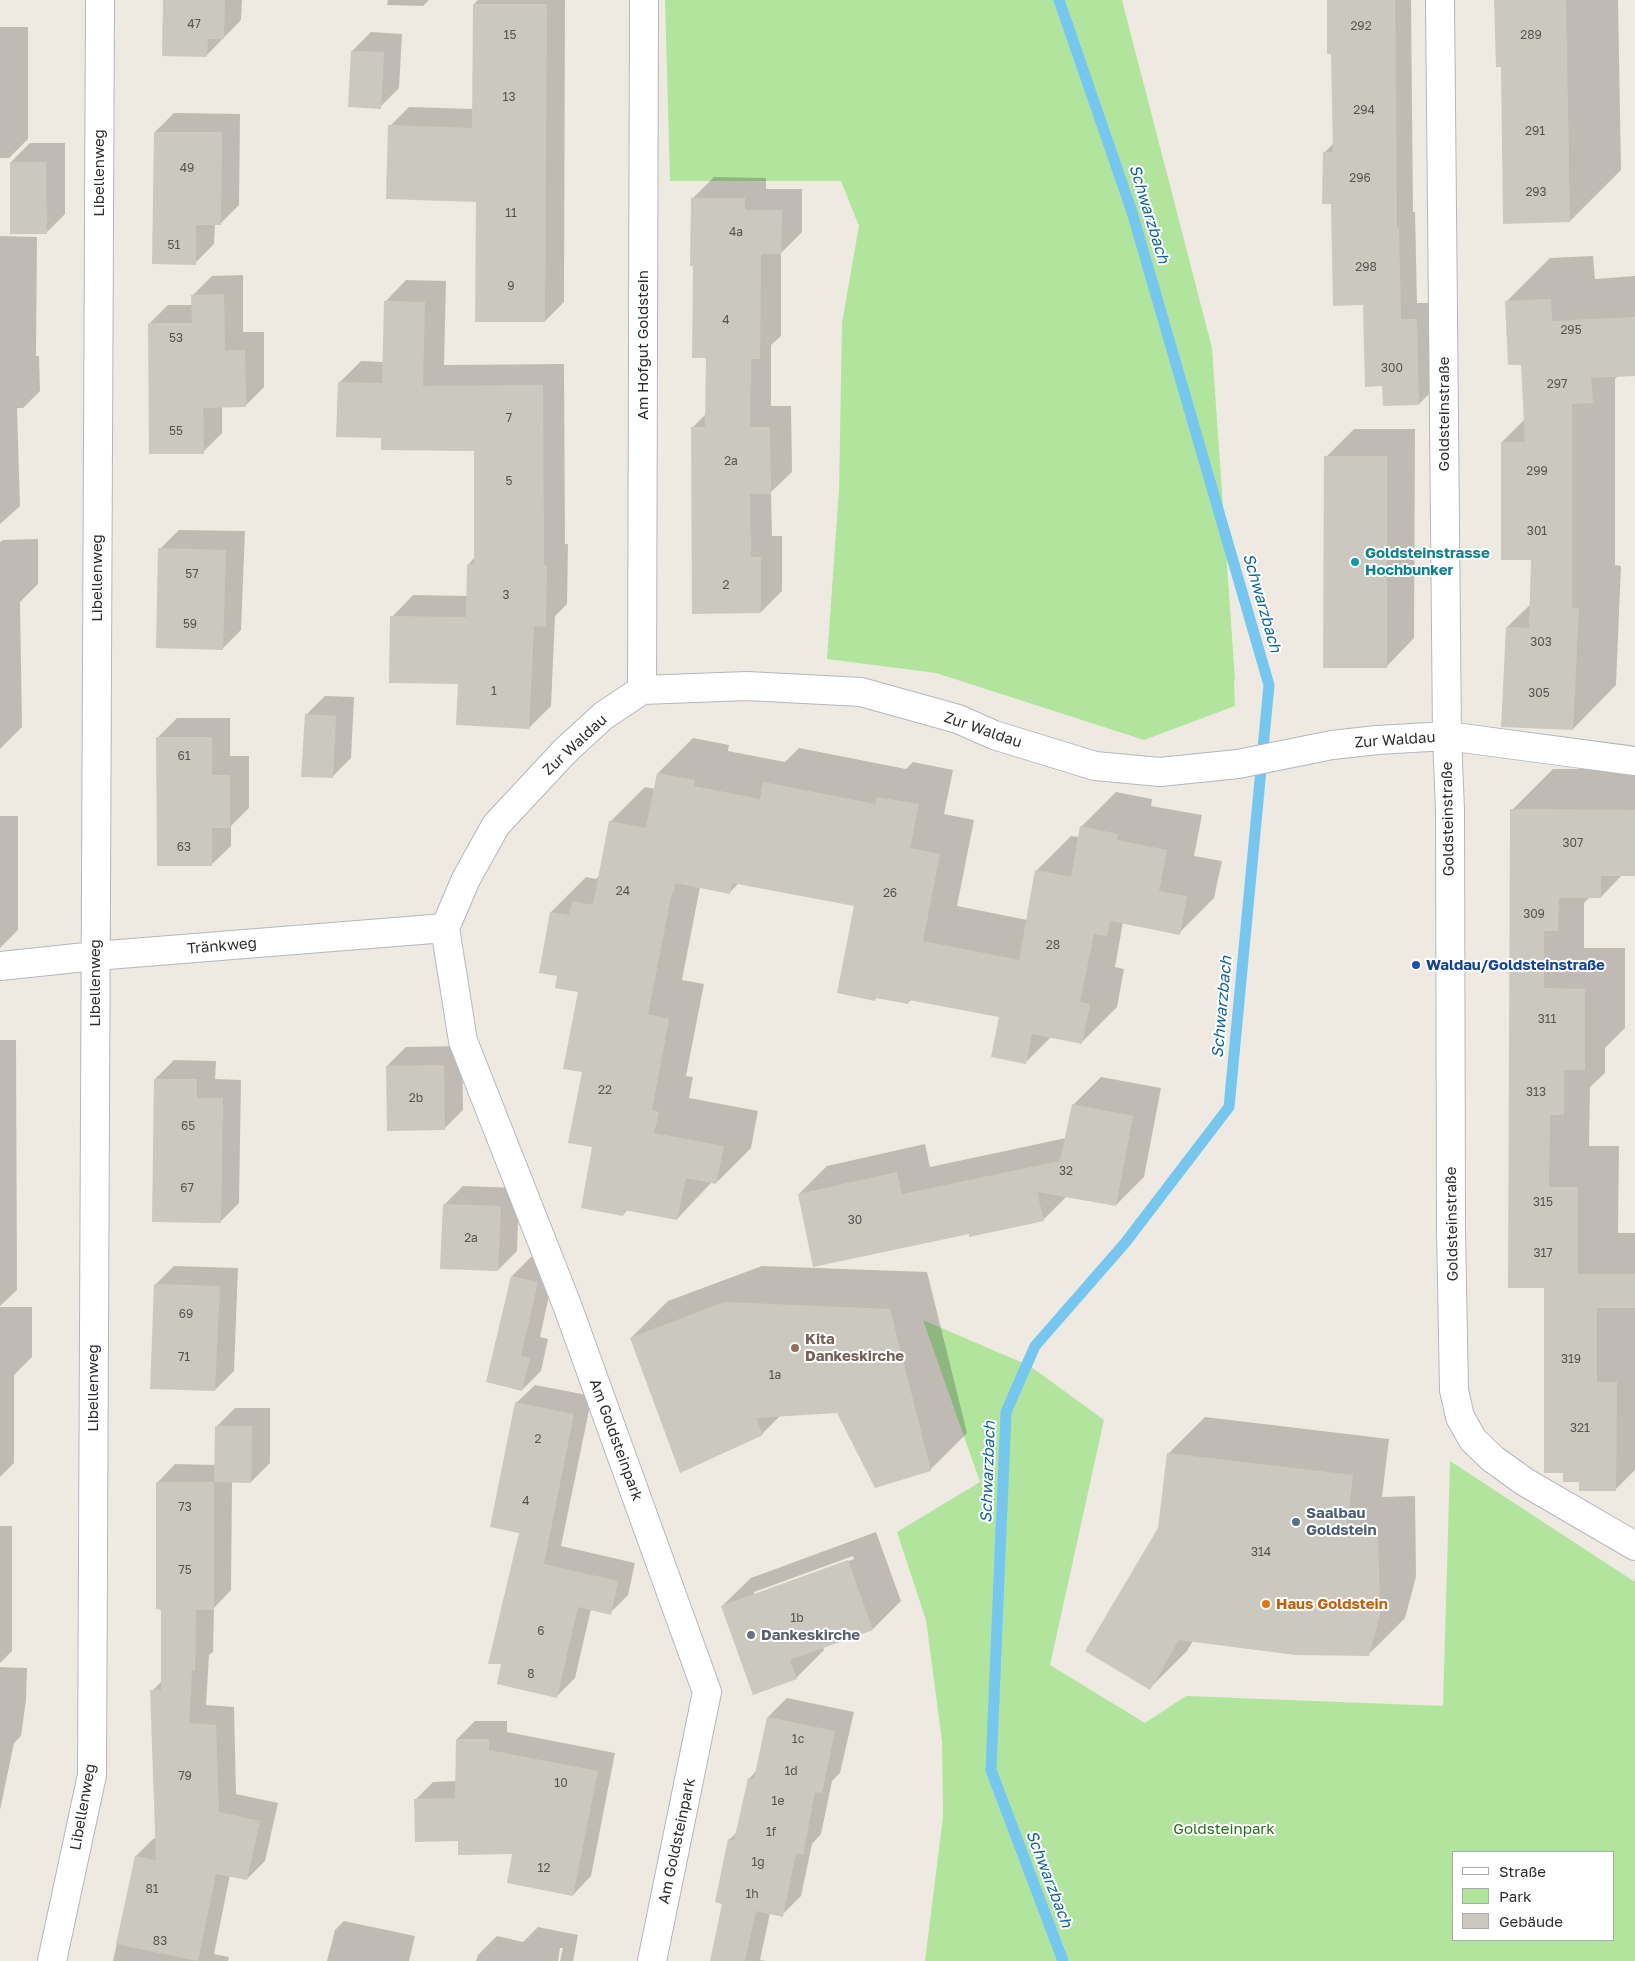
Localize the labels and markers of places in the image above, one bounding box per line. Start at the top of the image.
place label: Goldsteinstrasse Hochbunker [1365,544,1490,579]
marker: Goldsteinstrasse Hochbunker [1349,556,1361,568]
place label: Waldau/Goldsteinstraße [1426,956,1605,974]
marker: Waldau/Goldsteinstraße [1410,959,1422,971]
place label: Kita Dankeskirche [805,1330,904,1365]
marker: Kita Dankeskirche [789,1342,801,1354]
place label: Saalbau Goldstein [1306,1504,1377,1539]
marker: Saalbau Goldstein [1290,1516,1302,1528]
place label: Haus Goldstein [1276,1595,1388,1613]
marker: Haus Goldstein [1260,1598,1272,1610]
place label: Dankeskirche [761,1626,860,1644]
marker: Dankeskirche [745,1629,757,1641]

